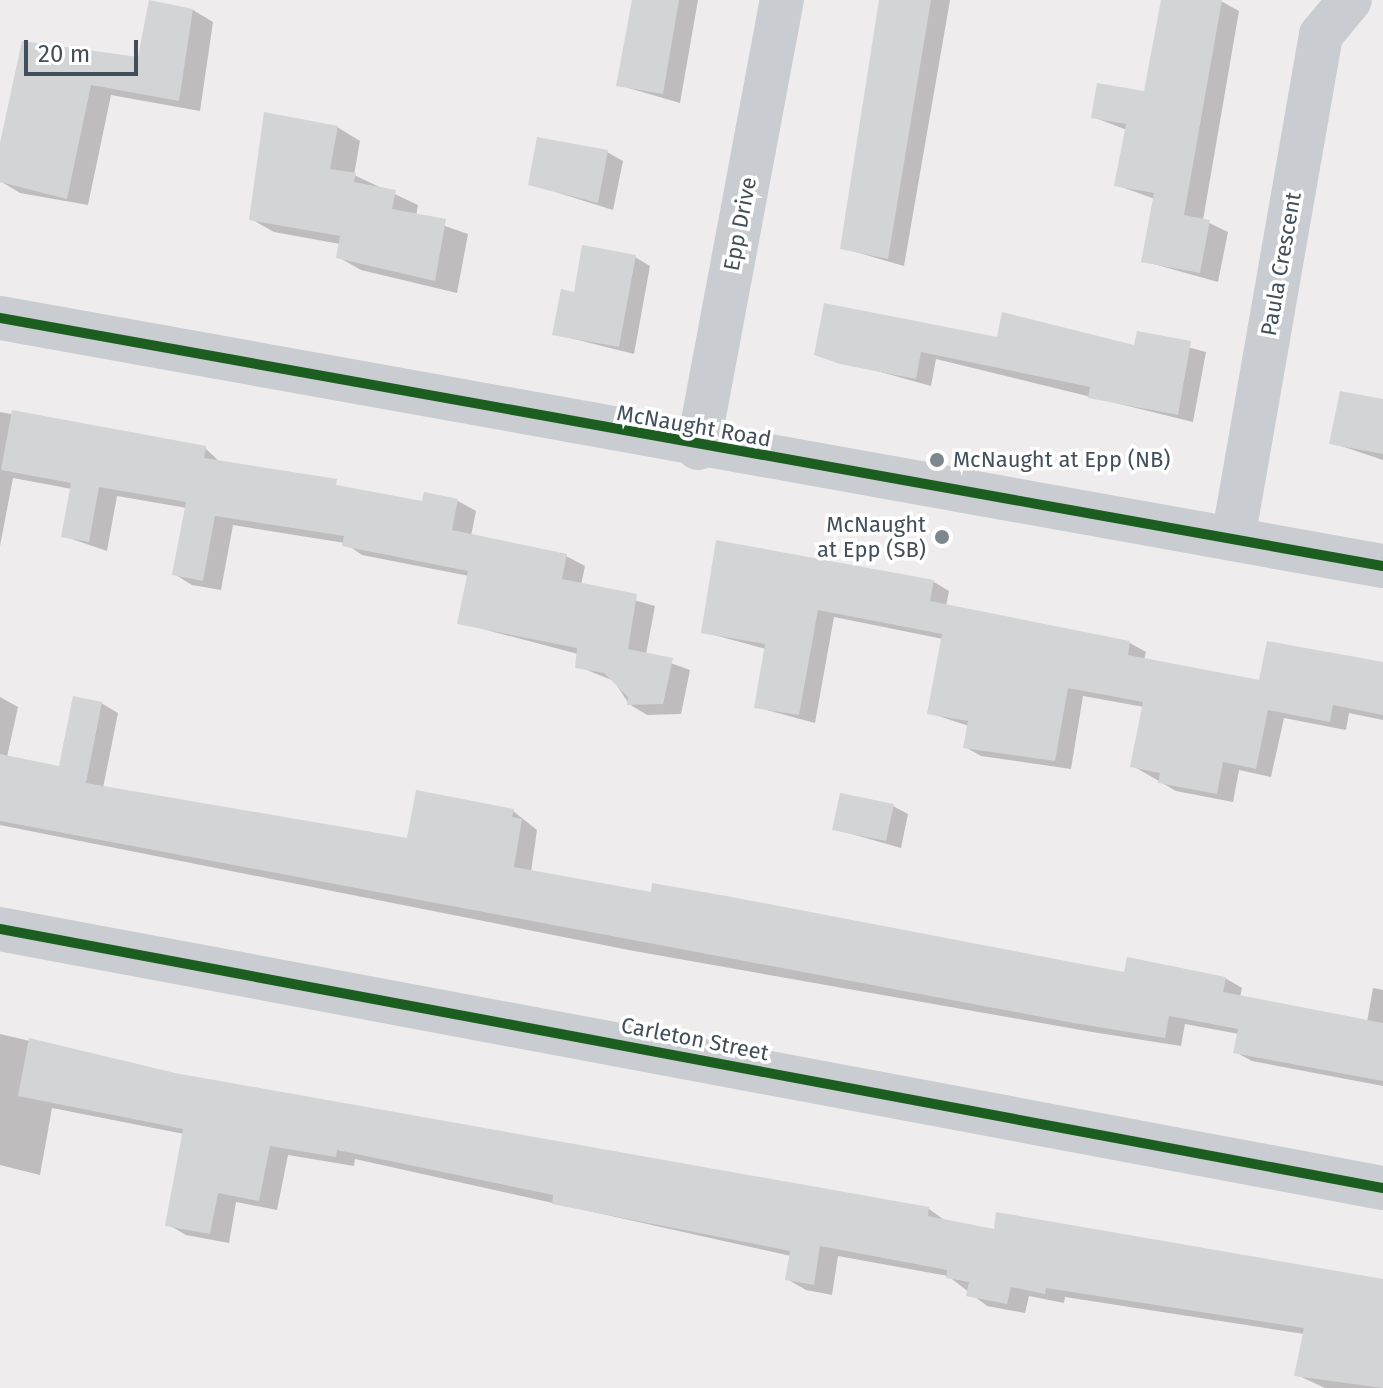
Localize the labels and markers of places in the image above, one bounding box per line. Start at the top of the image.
place label: McNaught at Epp (NB) [953,447,1170,473]
marker: McNaught at Epp (NB) [928,451,946,469]
place label: McNaught at Epp (SB) [817,511,926,562]
marker: McNaught at Epp (SB) [933,528,951,546]

